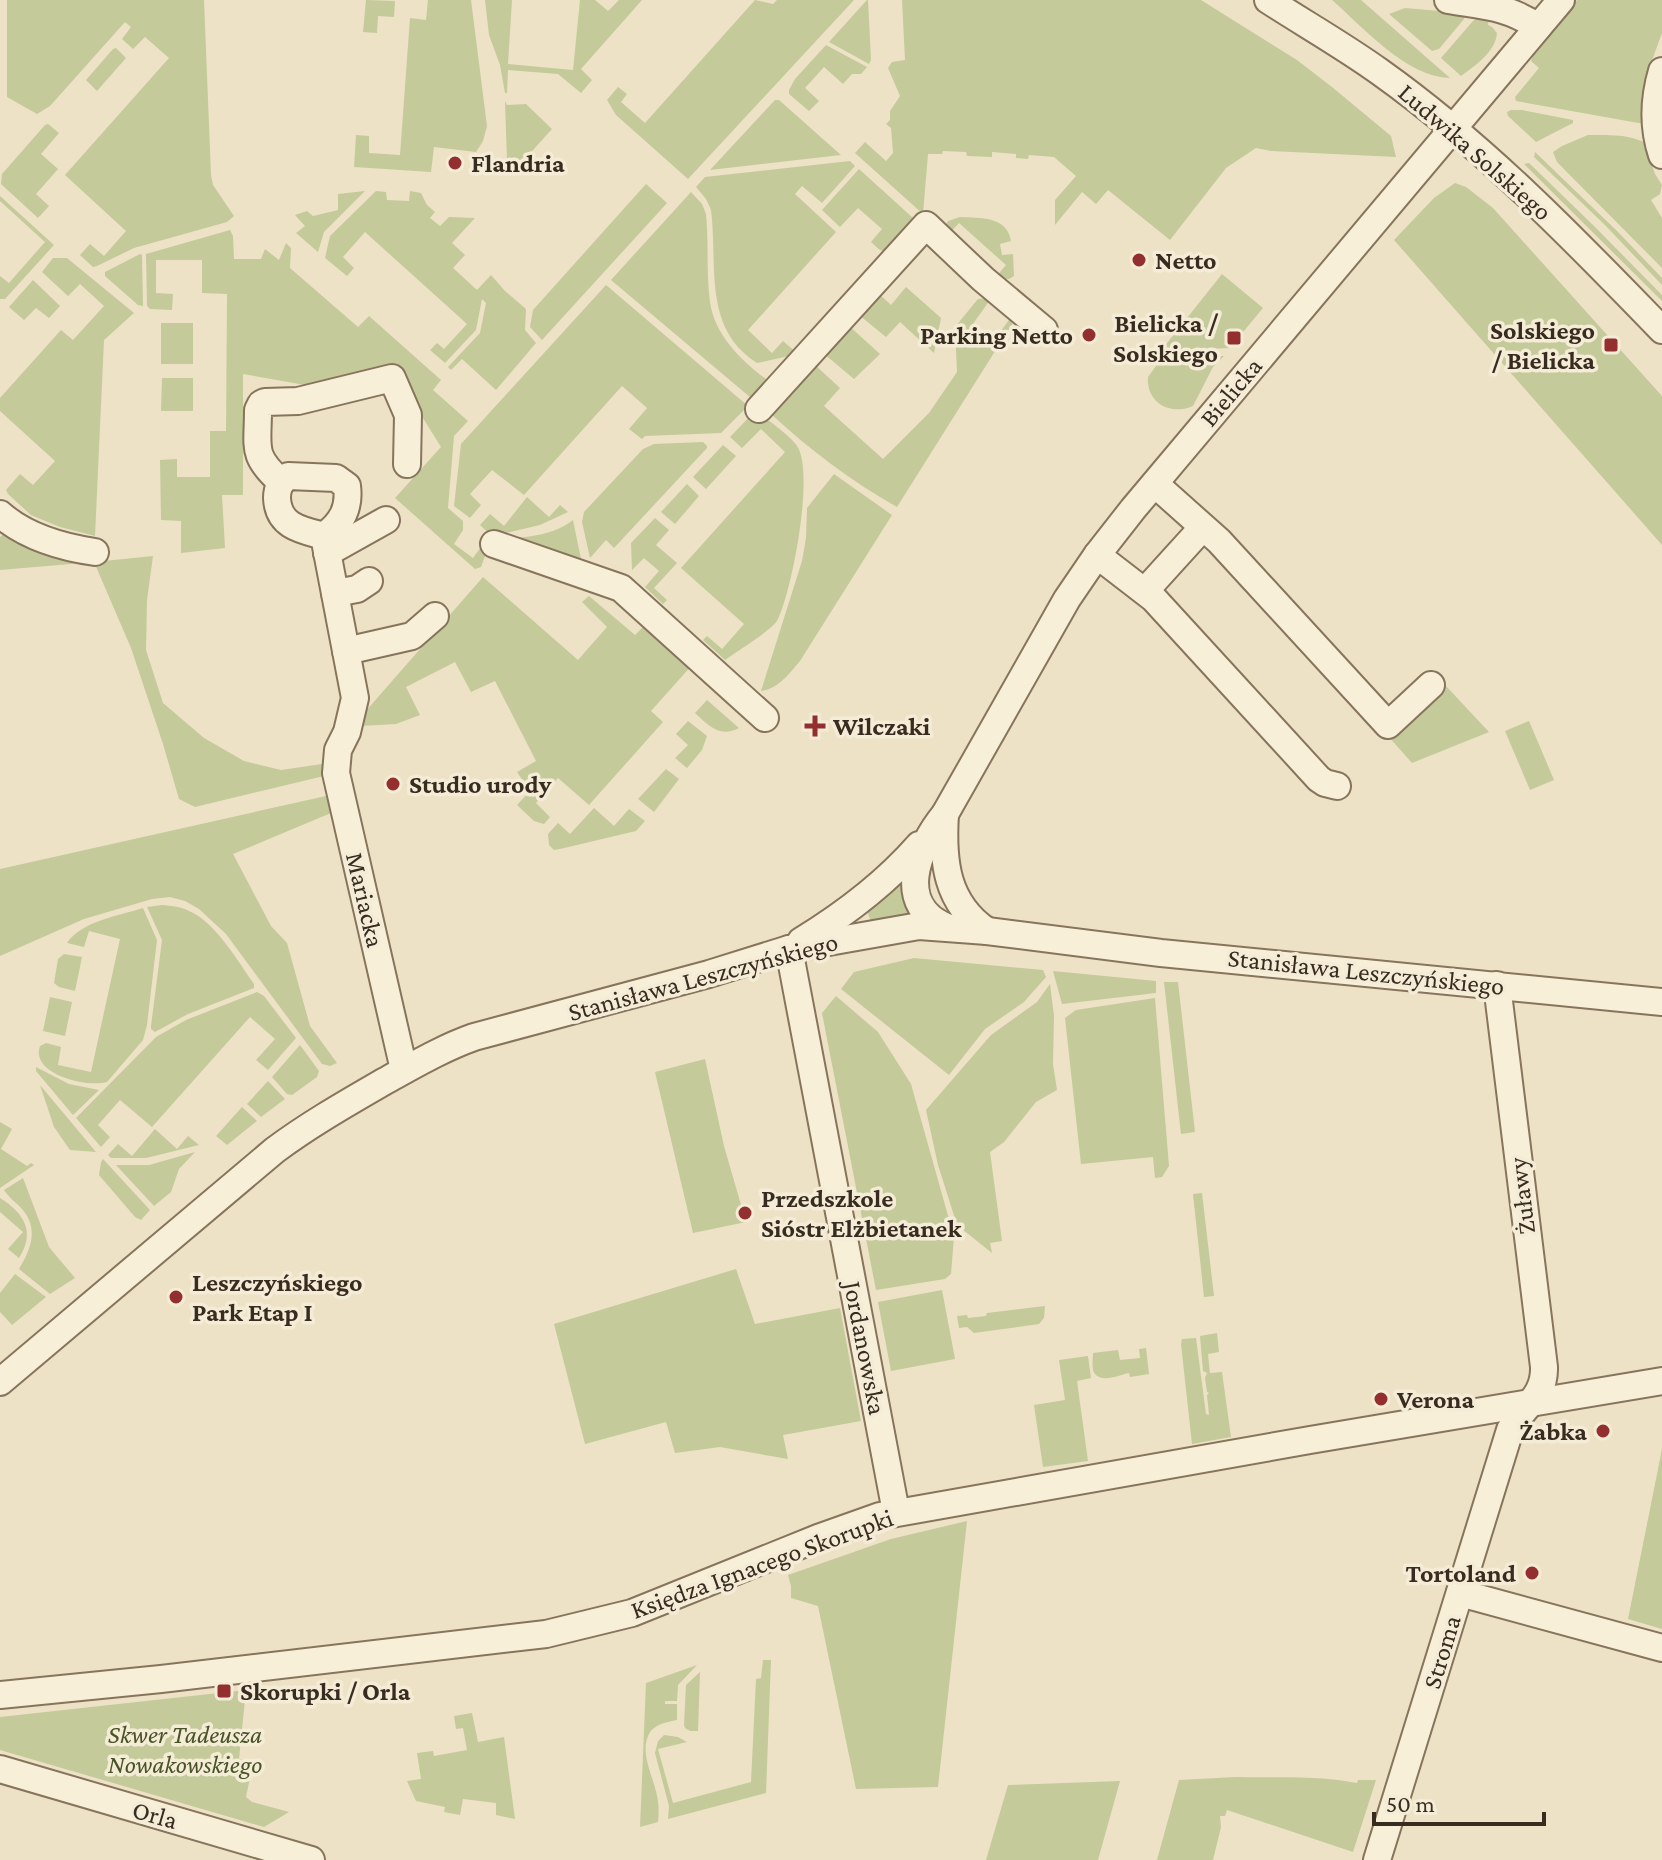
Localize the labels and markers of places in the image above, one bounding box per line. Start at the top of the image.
place label: Flandria [471,149,565,178]
marker: Flandria [446,154,464,172]
place label: Netto [1155,246,1217,275]
marker: Netto [1130,251,1148,269]
place label: Bielicka / Solskiego [1113,309,1218,368]
place label: Solskiego / Bielicka [1490,316,1595,375]
place label: Parking Netto [920,321,1073,350]
marker: Parking Netto [1080,326,1098,344]
marker: Bielicka / Solskiego [1225,329,1243,347]
marker: Solskiego / Bielicka [1602,336,1620,354]
place label: Wilczaki [832,712,931,741]
marker: Wilczaki [804,715,826,737]
place label: Studio urody [409,770,552,799]
marker: Studio urody [384,775,402,793]
place label: Przedszkole Sióstr Elżbietanek [761,1184,962,1243]
marker: Przedszkole Sióstr Elżbietanek [736,1204,754,1222]
place label: Leszczyńskiego Park Etap I [192,1268,363,1327]
marker: Leszczyńskiego Park Etap I [167,1288,185,1306]
place label: Verona [1396,1385,1474,1414]
marker: Verona [1372,1390,1390,1408]
place label: Żabka [1520,1417,1587,1446]
marker: Żabka [1594,1422,1612,1440]
place label: Tortoland [1406,1559,1516,1588]
marker: Tortoland [1523,1564,1541,1582]
place label: Skorupki / Orla [240,1677,411,1706]
marker: Skorupki / Orla [215,1682,233,1700]

